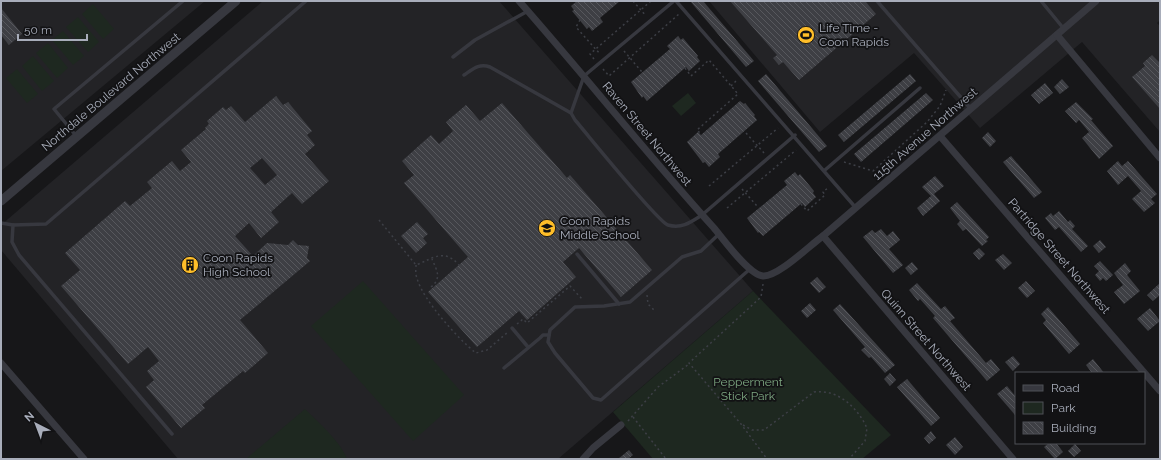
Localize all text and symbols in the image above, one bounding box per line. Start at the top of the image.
scale bar [18,16,87,42]
place label: Life Time - Coon Rapids [819,21,889,49]
text: 50 m [24,23,52,37]
sports icon: Life Time - Coon Rapids [796,25,816,45]
street label: Northdale Boulevard Northwest [39,30,183,154]
street label: Raven Street Northwest [599,79,695,189]
street label: 115th Avenue Northwest [870,85,980,183]
street label: Partridge Street Northwest [1005,196,1113,316]
place label: Coon Rapids Middle School [560,214,641,242]
school or university icon: Coon Rapids Middle School [537,218,557,238]
place label: Coon Rapids High School [203,251,273,279]
building icon: Coon Rapids High School [180,255,200,275]
street label: Quinn Street Northwest [878,286,974,394]
legend [1015,372,1145,444]
park label: Pepperment Stick Park [713,375,783,403]
text: Road [1051,381,1080,395]
text: Park [1051,401,1076,415]
north arrow [16,404,56,444]
text: N [22,409,37,425]
text: Building [1051,421,1097,435]

